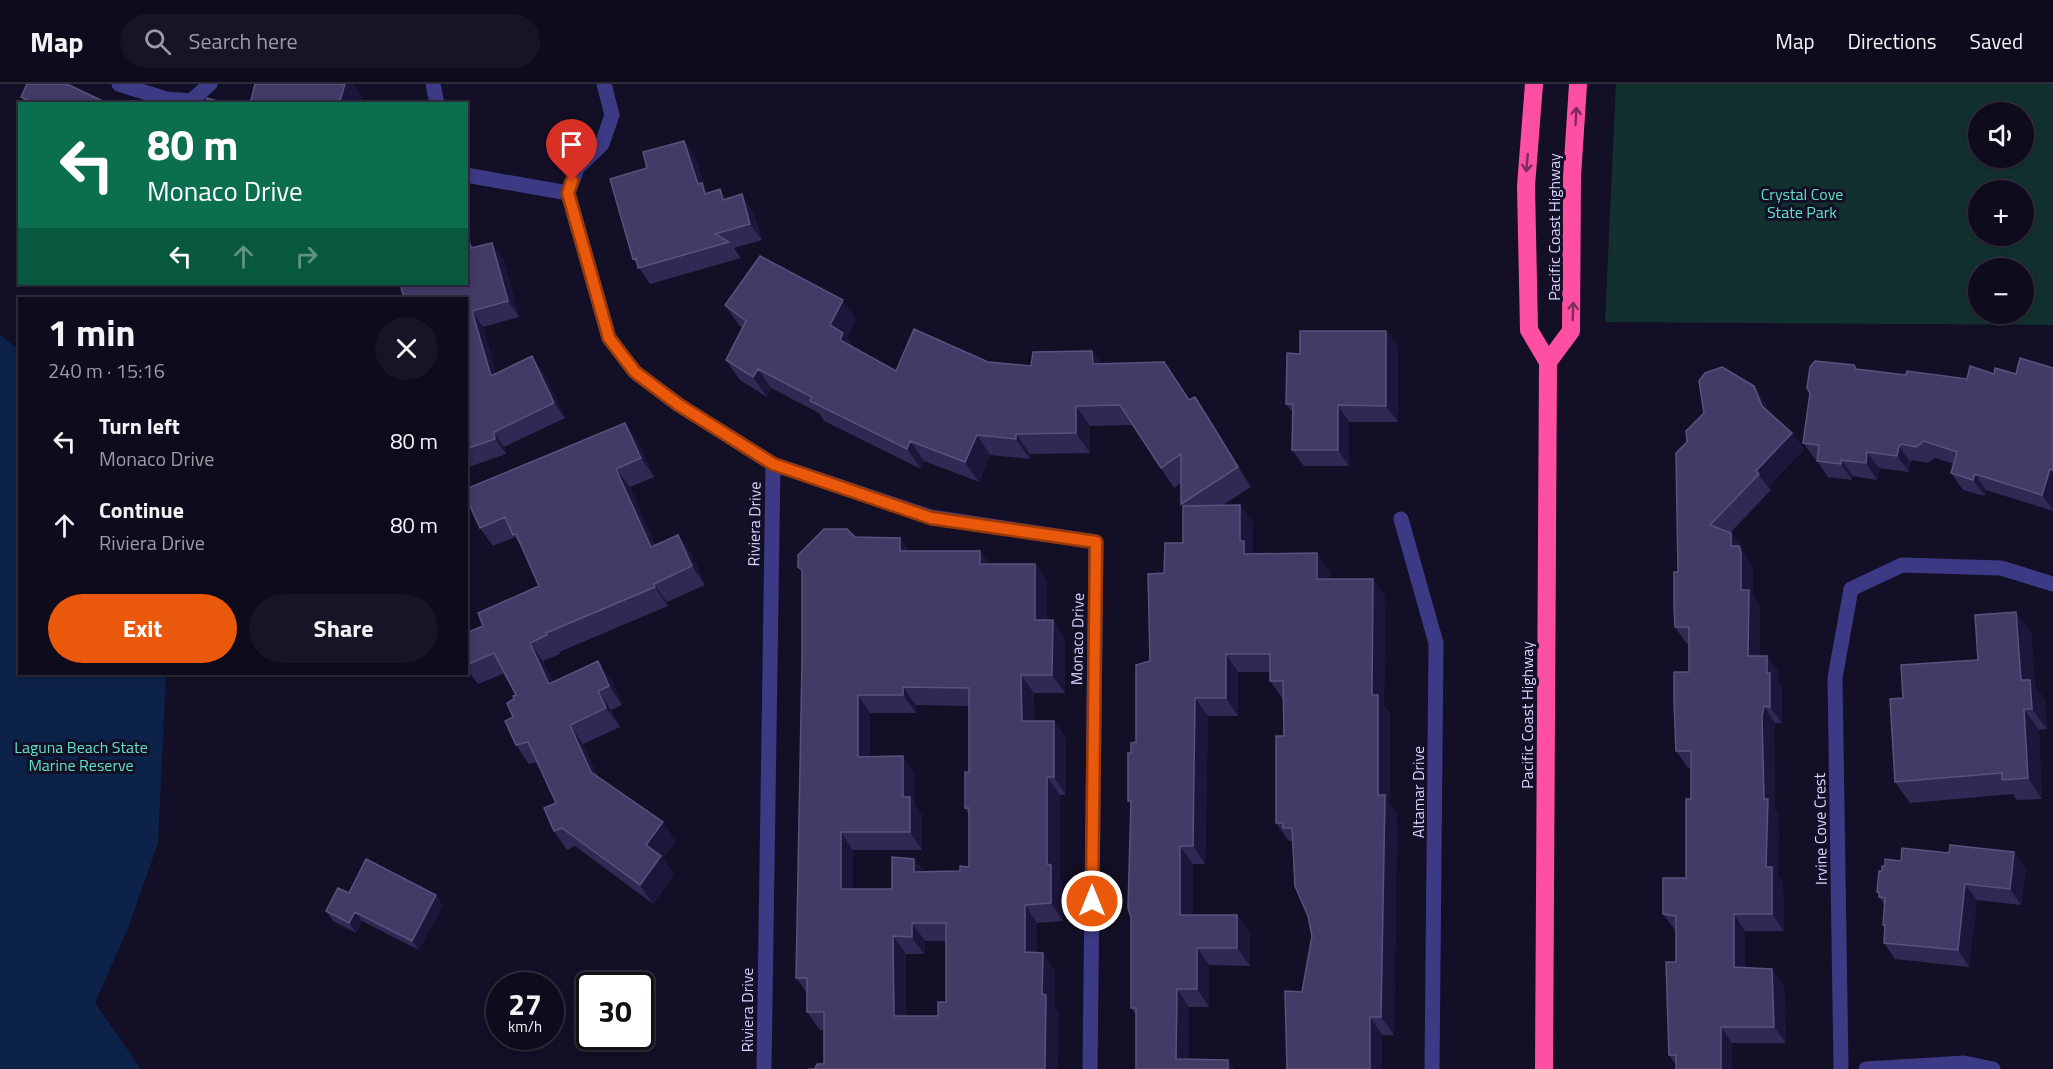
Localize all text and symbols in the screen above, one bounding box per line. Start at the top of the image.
search box [120,14,540,68]
text: Map [30,20,84,63]
text: Search here [189,24,298,58]
icon: search [141,25,174,58]
text: Map [1775,25,1815,57]
text: Directions [1848,25,1937,57]
text: Saved [1970,25,2023,57]
map controls [1968,102,2034,324]
button: sound [1968,102,2034,168]
one-way arrow [1570,107,1581,127]
text: 80 m [147,112,239,176]
pin [546,119,597,181]
icon: left [48,126,126,204]
icon: arrive [555,128,588,161]
one-way arrow [1522,153,1533,173]
street label: Pacific Coast Highway [1542,153,1566,301]
text: Monaco Drive [147,170,303,211]
button: + [1968,180,2034,246]
park label: Crystal Cove State Park [1761,182,1843,224]
icon: left [164,240,197,273]
icon: ahead [227,240,260,273]
icon: right [290,240,323,273]
button: − [1968,258,2034,324]
one-way arrow [1567,302,1578,322]
text: 1 min [48,305,135,360]
button: close [375,317,438,380]
text: 240 m · 15:16 [48,355,165,386]
text: Turn left [99,409,180,443]
text: 80 m [390,424,438,458]
icon: left [48,425,81,458]
text: Monaco Drive [99,443,214,474]
street label: Riviera Drive [741,481,767,567]
text: Continue [99,493,184,527]
text: 80 m [390,508,438,542]
icon: ahead [48,509,81,542]
text: Riviera Drive [99,527,205,558]
street label: Monaco Drive [1064,593,1090,685]
button: Exit [48,594,237,663]
button: Share [249,594,438,663]
street label: Pacific Coast Highway [1515,641,1539,789]
park label: Laguna Beach State Marine Reserve [14,735,148,777]
street label: Altamar Drive [1406,746,1430,838]
street label: Irvine Cove Crest [1807,772,1833,885]
position arrow [1060,869,1124,933]
street label: Riviera Drive [735,968,759,1052]
speed limit sign: 30 [576,972,654,1050]
text: 27 [508,981,542,1027]
text: km/h [508,1015,542,1038]

